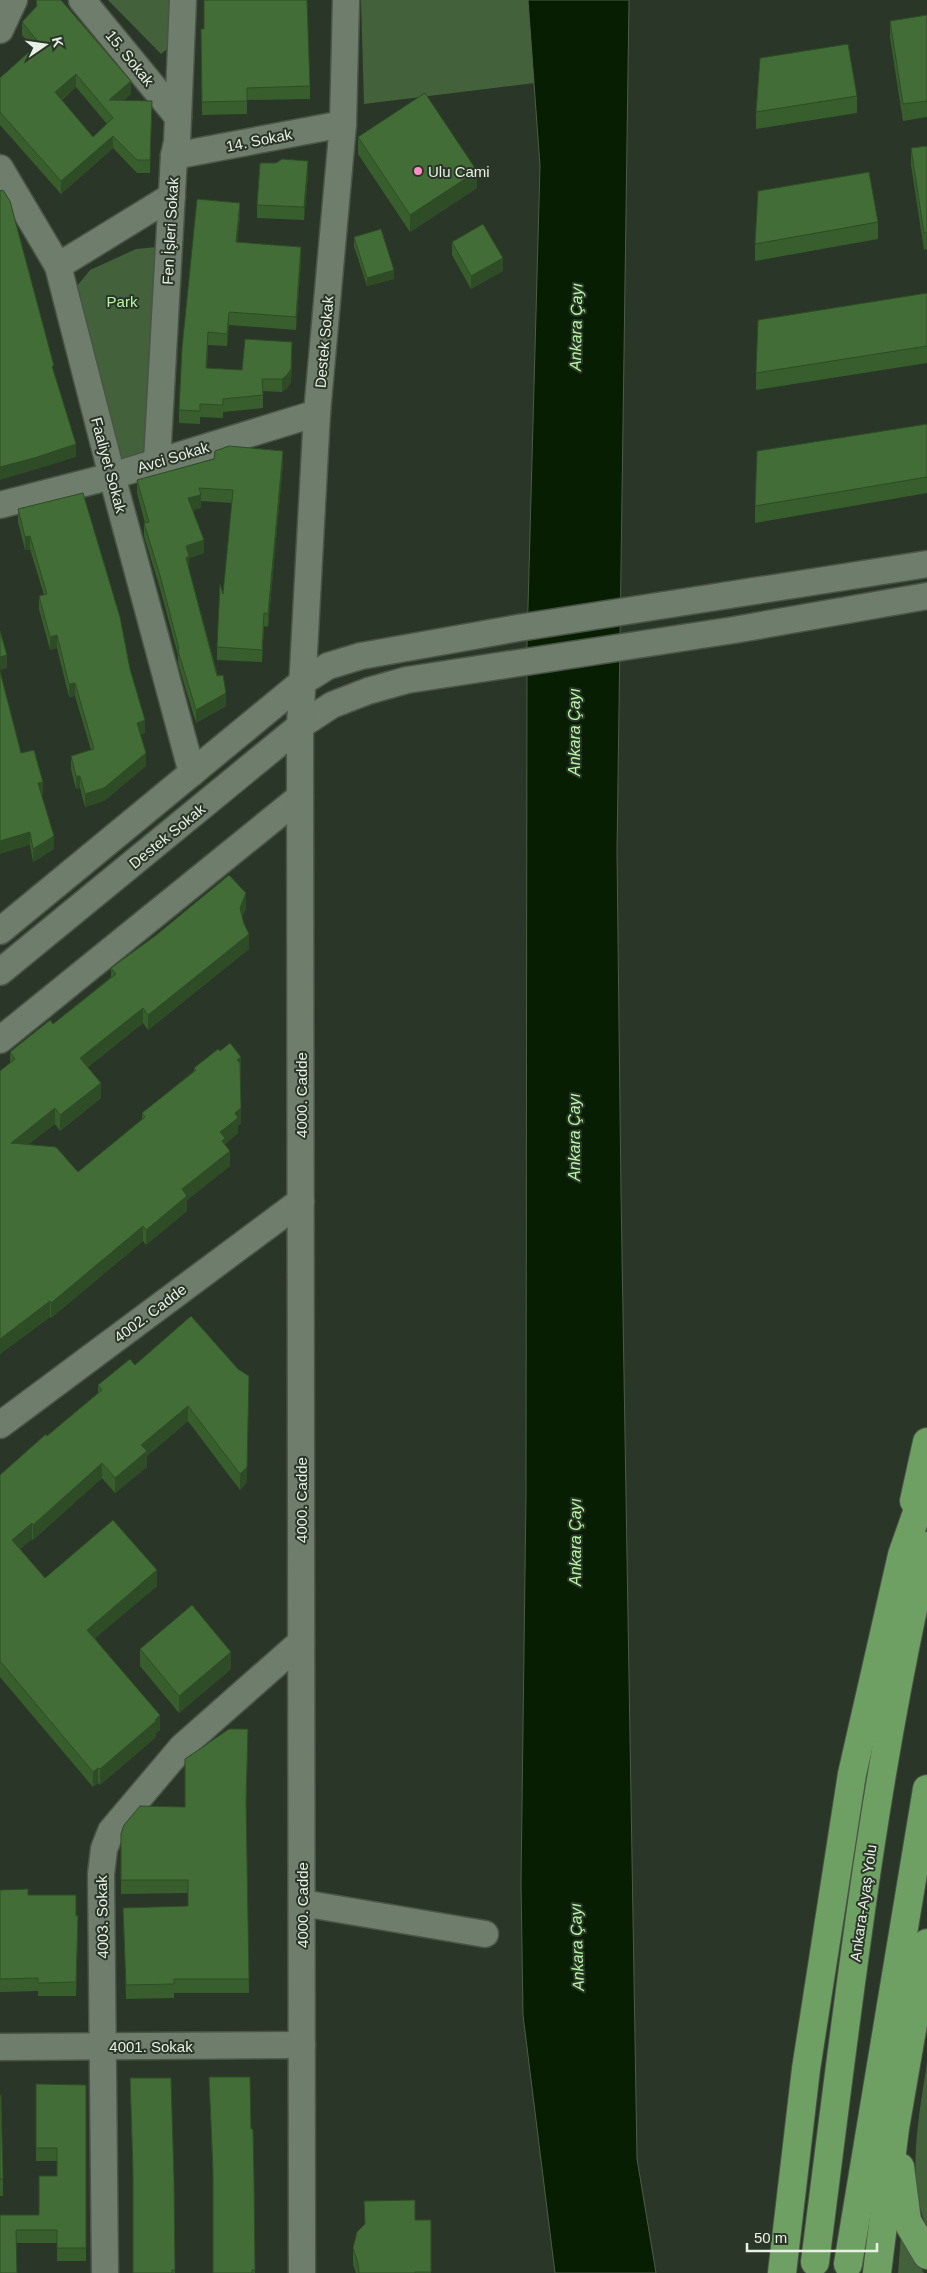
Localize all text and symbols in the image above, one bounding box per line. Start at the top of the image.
north arrow [20,20,70,70]
street label: 15. Sokak [102,27,158,90]
text: K [49,35,67,49]
street label: 14. Sokak [225,125,294,155]
place label: Ulu Cami [428,163,490,180]
marker: Ulu Cami [412,165,424,177]
street label: Fen İşleri Sokak [159,176,181,285]
water label: Ankara Çayı [567,283,585,372]
park label: Park [107,293,138,310]
street label: Destek Sokak [311,295,337,389]
street label: Faaliyet Sokak [88,415,130,515]
street label: Avci Sokak [135,438,211,476]
water label: Ankara Çayı [566,688,583,777]
street label: Destek Sokak [126,800,209,872]
street label: 4000. Cadde [293,1052,310,1138]
water label: Ankara Çayı [566,1093,583,1182]
street label: 4002. Cadde [111,1280,189,1346]
street label: 4000. Cadde [293,1457,310,1543]
water label: Ankara Çayı [567,1498,584,1587]
street label: Ankara-Ayaş Yolu [846,1843,880,1963]
street label: 4000. Cadde [294,1862,311,1948]
street label: 4003. Sokak [93,1875,111,1959]
water label: Ankara Çayı [567,1903,587,1992]
street label: 4001. Sokak [109,2038,193,2055]
scale bar [747,2220,877,2252]
text: 50 m [754,2229,787,2246]

